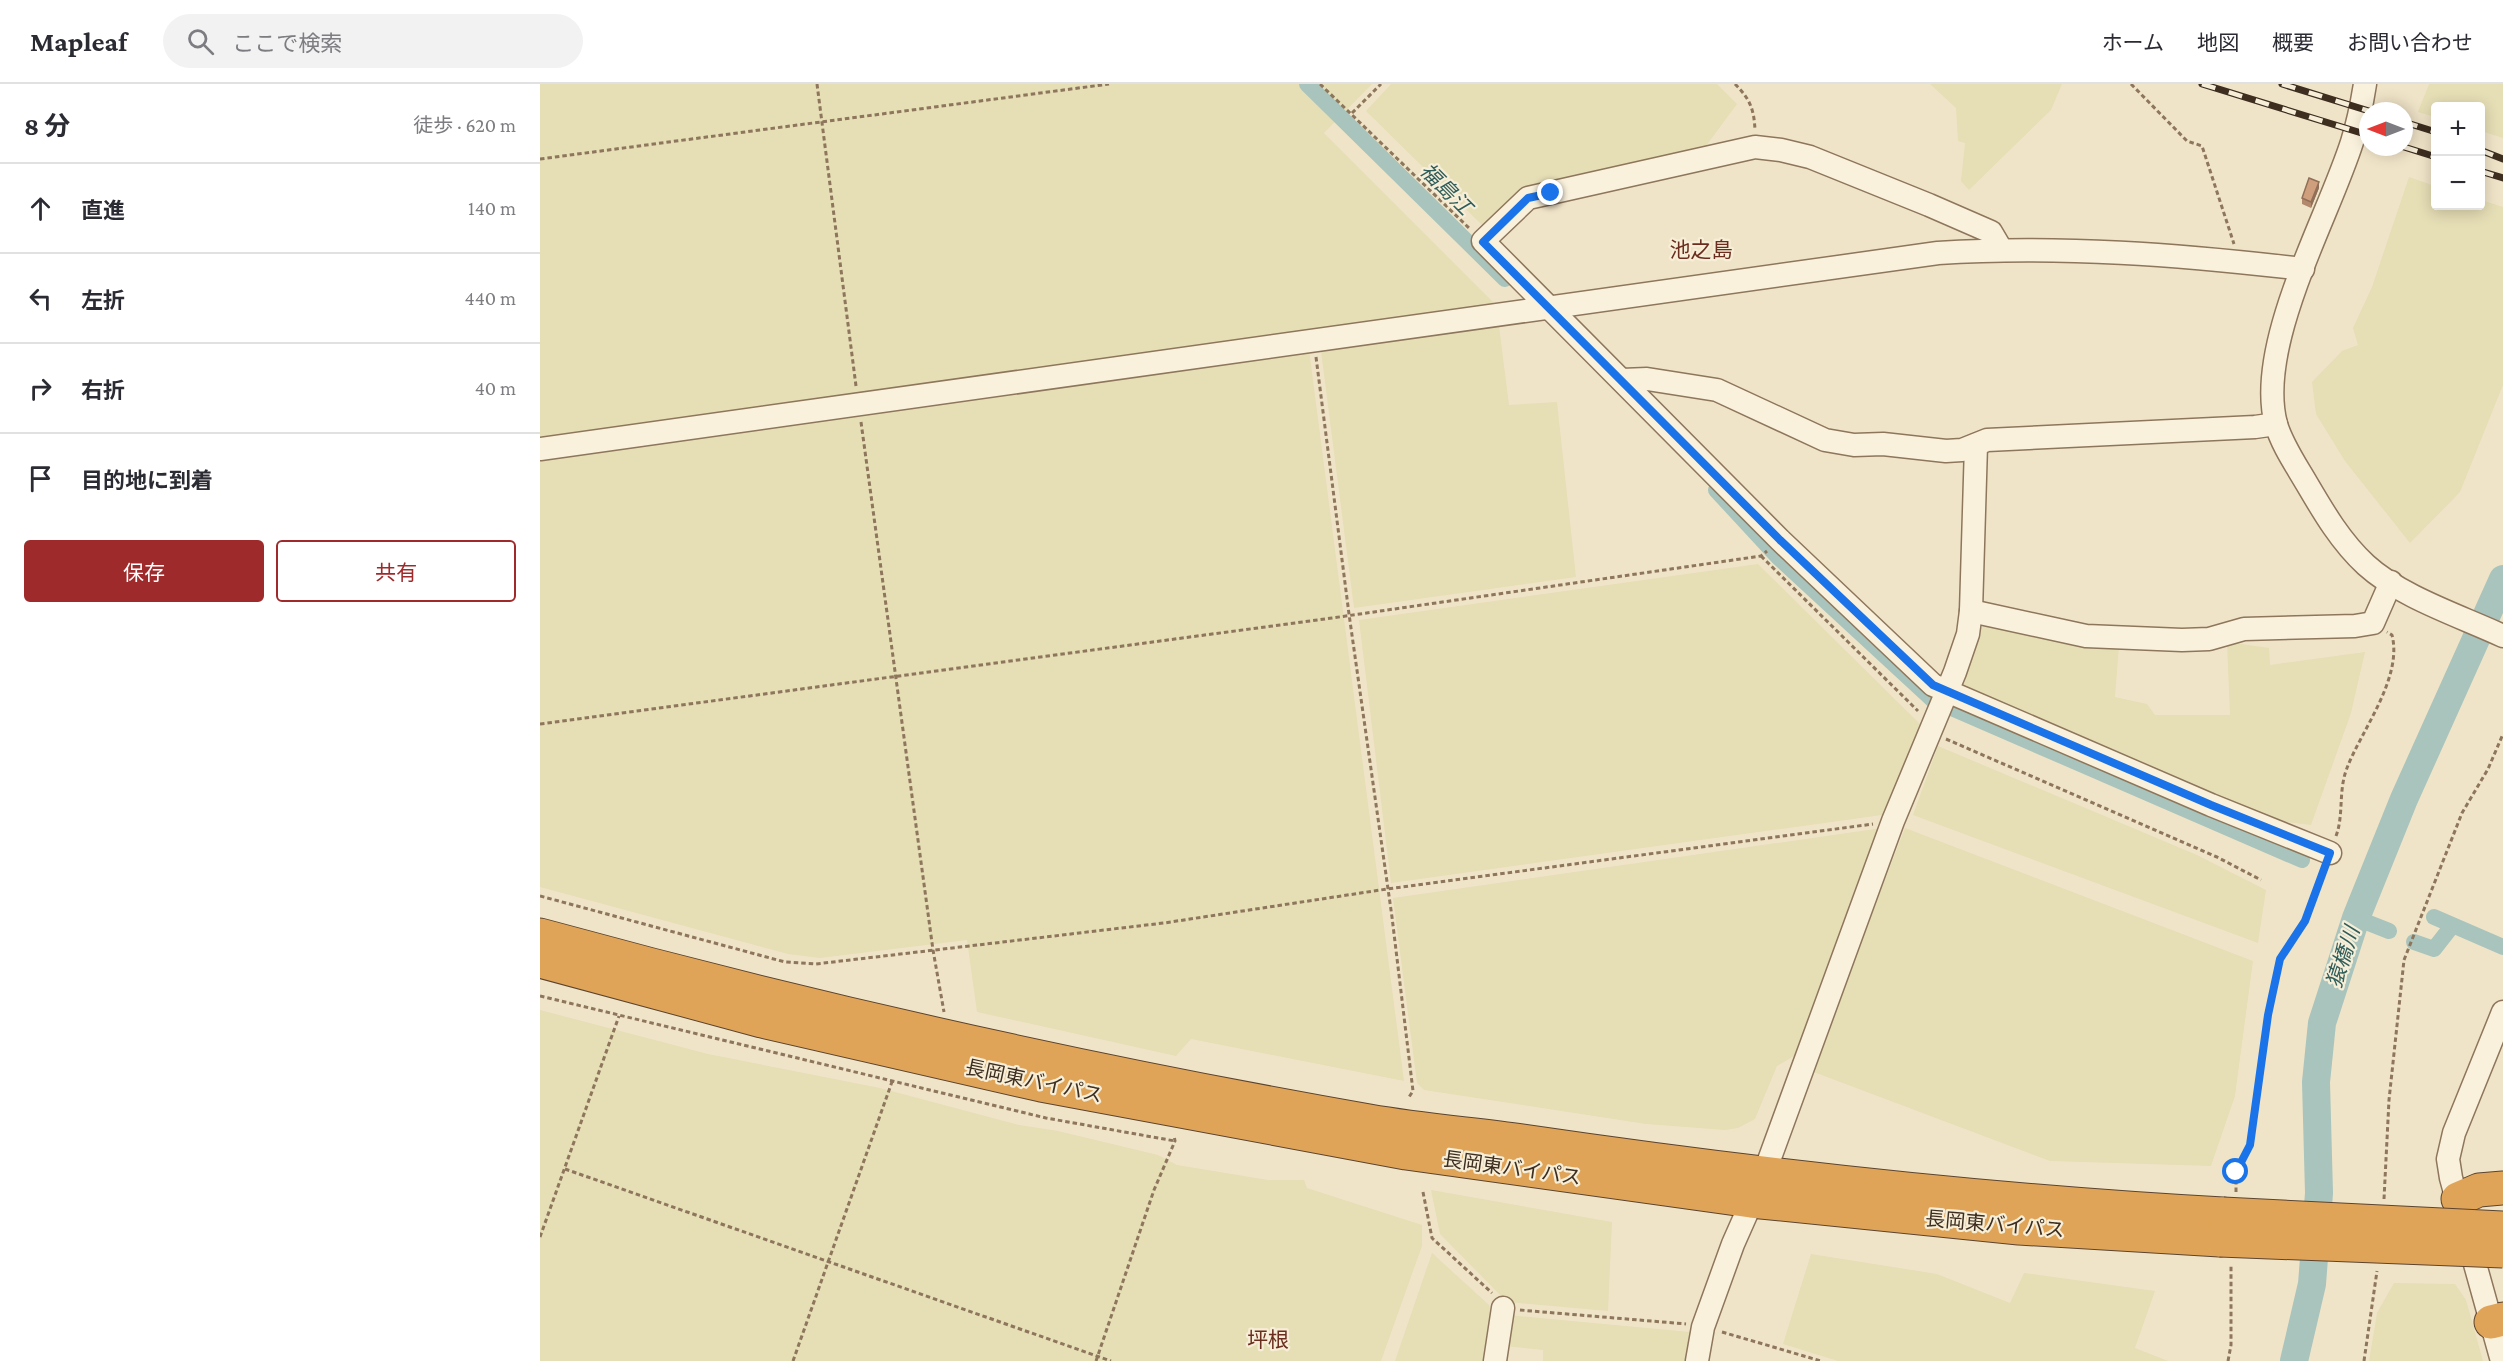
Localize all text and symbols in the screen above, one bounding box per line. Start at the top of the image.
search box [163,14,583,68]
icon: search [184,25,217,58]
text: Mapleaf [30,26,127,57]
text: ここで検索 [232,31,342,56]
text: ホーム [2102,31,2164,55]
text: 地図 [2197,31,2239,55]
text: 概要 [2272,31,2314,55]
text: お問い合わせ [2347,31,2473,55]
north arrow [2359,102,2413,156]
map controls [2431,102,2485,210]
button: + [2431,102,2485,156]
text: 8 分 [24,112,70,141]
text: 徒歩 · 620 m [413,114,516,136]
button: − [2431,156,2485,210]
water label: 福島江 [1415,158,1478,221]
route end [1537,179,1563,205]
icon: ahead [24,192,57,225]
text: 140 m [468,197,516,219]
text: 直進 [81,198,125,223]
district label: 池之島 [1670,238,1733,262]
icon: left [24,282,57,315]
text: 440 m [464,287,516,309]
text: 左折 [81,288,125,313]
icon: right [24,372,57,405]
text: 40 m [475,377,516,399]
text: 右折 [81,378,125,403]
icon: arrive [24,462,57,495]
text: 目的地に到着 [81,468,213,493]
button: 保存 [24,540,264,602]
button: 共有 [276,540,516,602]
water label: 猿橋川 [2322,921,2365,991]
street label: 長岡東バイパス [963,1056,1105,1106]
street label: 長岡東バイパス [1441,1147,1583,1189]
route start [2222,1158,2248,1184]
street label: 長岡東バイパス [1925,1207,2065,1241]
district label: 坪根 [1247,1328,1289,1352]

